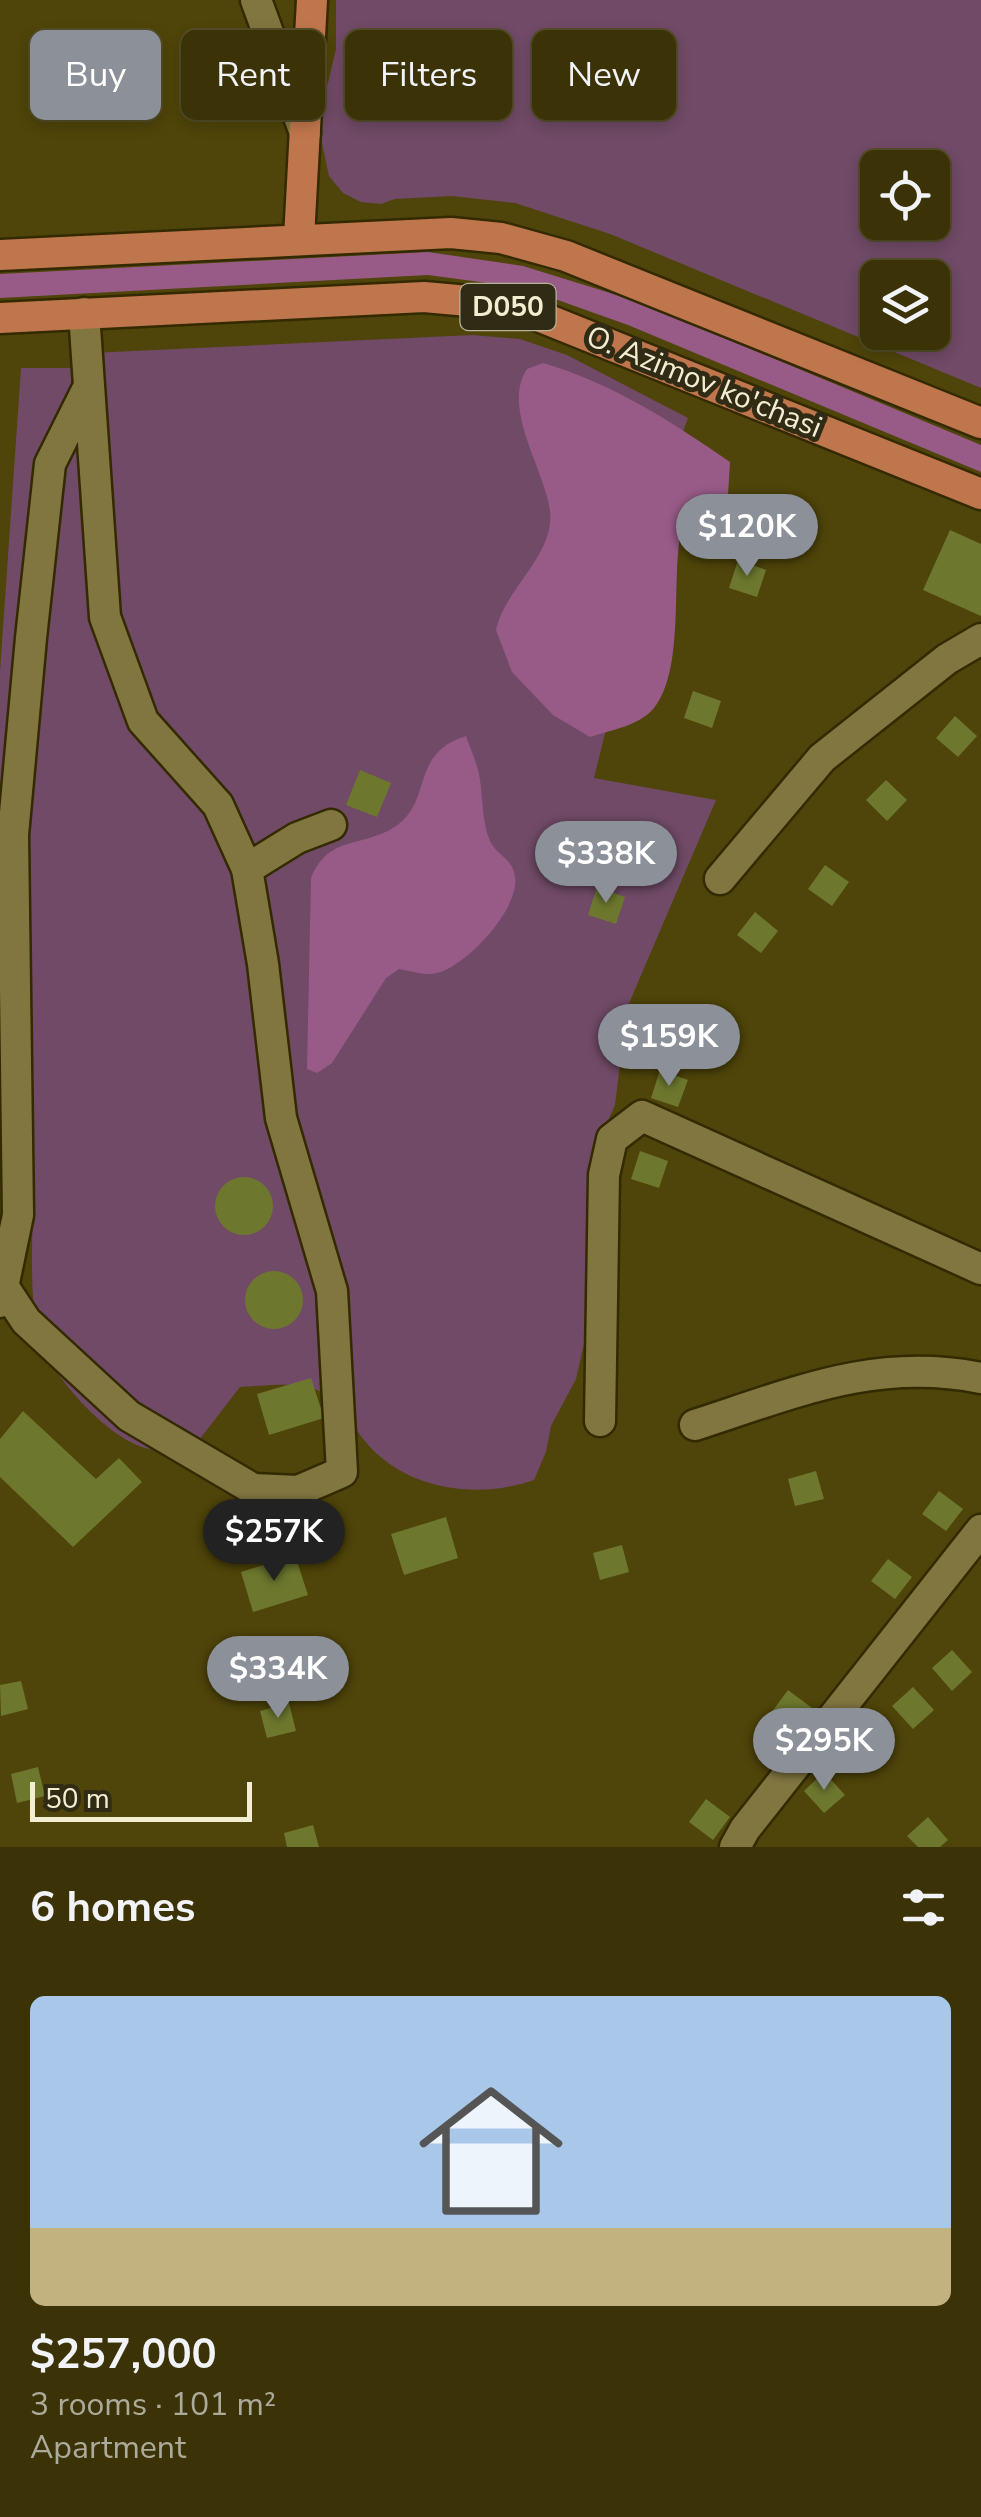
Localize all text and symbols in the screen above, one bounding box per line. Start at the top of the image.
chip: Buy [30,30,161,120]
chip: Rent [181,30,325,120]
chip: Filters [345,30,512,120]
chip: New [532,30,676,120]
map controls [860,150,950,350]
button: locate [860,150,950,240]
button: layers [860,260,950,350]
road number: D050 [460,284,556,330]
street label: O. Azimov ko'chasi [580,316,828,448]
pin: $120K [677,494,817,579]
text: $120K [698,505,796,548]
pin: $338K [536,821,676,906]
text: $338K [557,832,655,875]
pin: $159K [599,1004,739,1089]
text: $159K [620,1015,718,1058]
pin: $257K [204,1499,344,1584]
text: $257K [225,1510,323,1553]
pin: $334K [208,1636,348,1721]
text: $334K [229,1647,327,1690]
pin: $295K [754,1708,894,1793]
text: $295K [775,1719,873,1762]
scale bar [30,1777,252,1822]
text: 50 m [45,1780,110,1818]
text: 6 homes [30,1879,195,1936]
icon: filters [896,1880,951,1935]
icon: home [401,2061,581,2241]
text: $257,000 [30,2326,217,2383]
text: 3 rooms · 101 m² [30,2383,276,2426]
text: Apartment [30,2426,186,2469]

